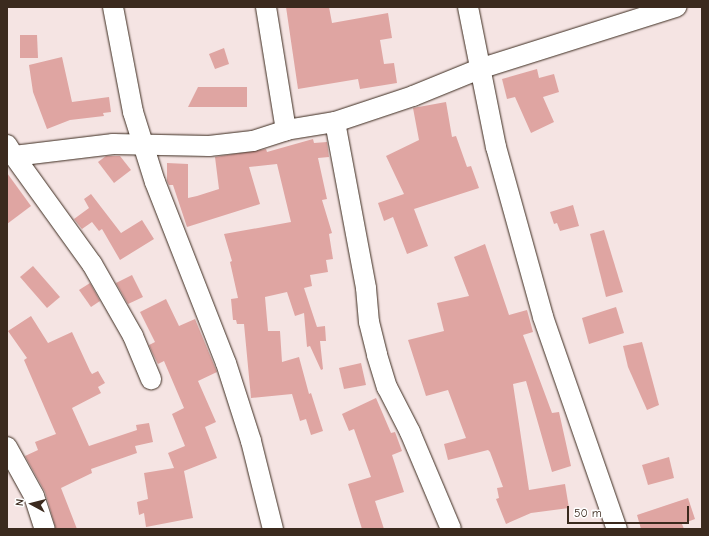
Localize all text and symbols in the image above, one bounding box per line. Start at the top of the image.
north arrow [12,484,52,524]
text: N [13,498,26,507]
scale bar [569,498,691,524]
text: 50 m [574,506,602,520]

